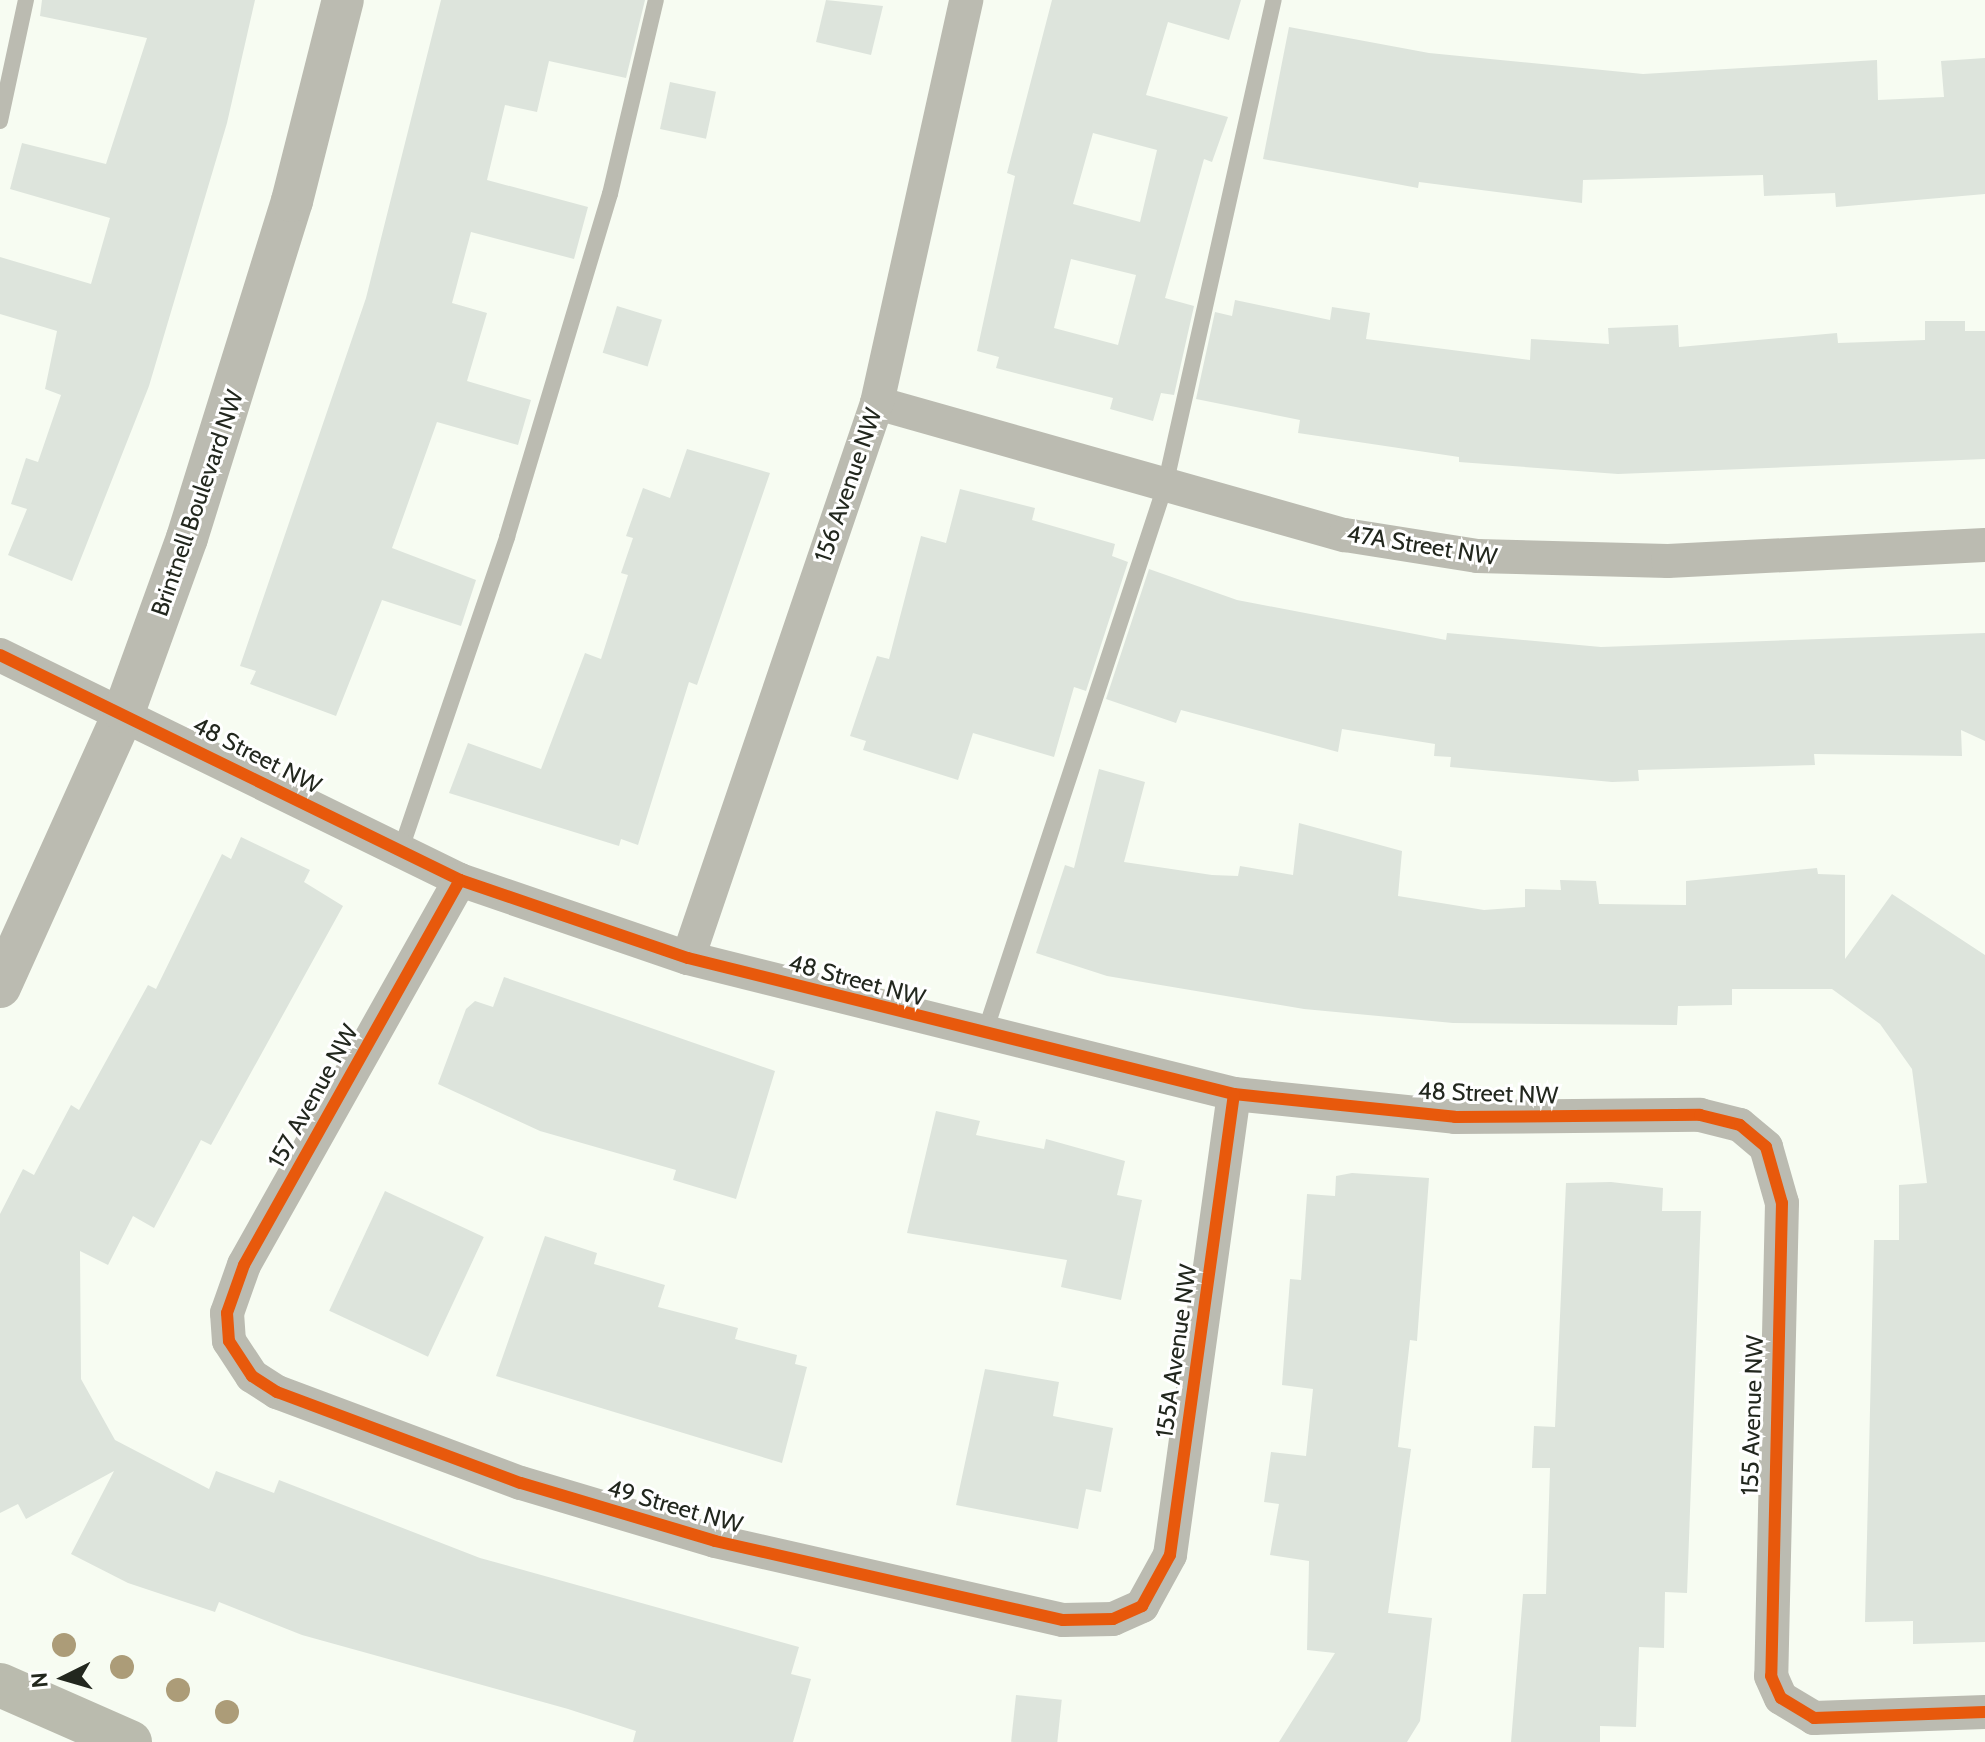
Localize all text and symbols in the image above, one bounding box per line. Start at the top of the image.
street label: Brintnell Boulevard NW [145,386,249,620]
street label: 156 Avenue NW [808,404,888,566]
street label: 47A Street NW [1345,519,1499,571]
street label: 48 Street NW [188,710,326,800]
street label: 48 Street NW [785,948,929,1012]
street label: 157 Avenue NW [262,1019,364,1173]
street label: 48 Street NW [1417,1076,1559,1110]
street label: 155A Avenue NW [1150,1262,1202,1440]
street label: 155 Avenue NW [1735,1334,1769,1496]
street label: 49 Street NW [604,1473,746,1539]
north arrow [24,1638,104,1718]
text: N [25,1671,54,1689]

